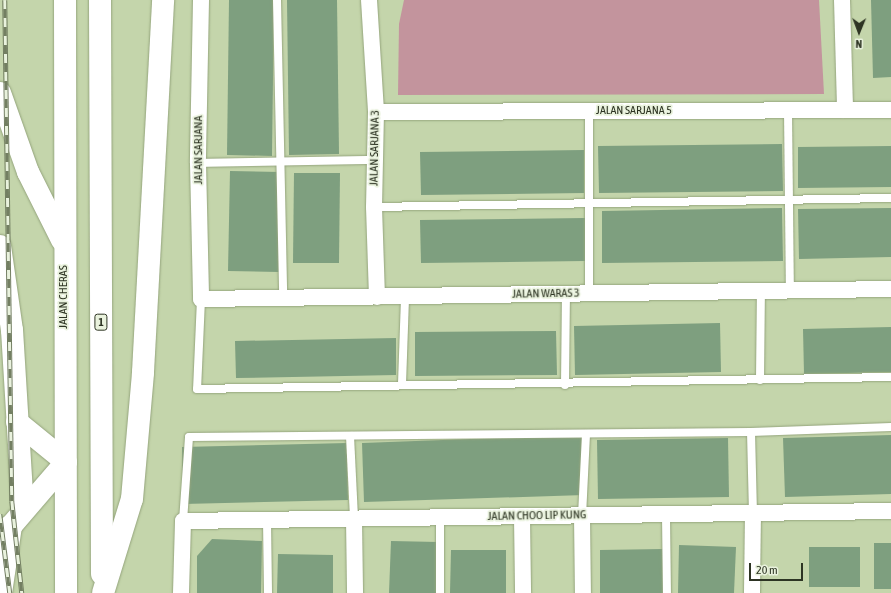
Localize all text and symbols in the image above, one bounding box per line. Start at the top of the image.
north arrow [839,12,879,52]
text: N [855,38,862,50]
street label: JALAN SARJANA 5 [596,104,672,118]
street label: JALAN SARJANA 3 [367,110,383,186]
street label: JALAN SARJANA [192,116,206,184]
street label: JALAN CHERAS [57,265,71,329]
street label: JALAN WARAS 3 [512,286,580,302]
road number: 1 [94,313,108,331]
street label: JALAN CHOO LIP KUNG [488,508,586,524]
scale bar [751,555,805,581]
text: 20 m [756,563,778,577]

